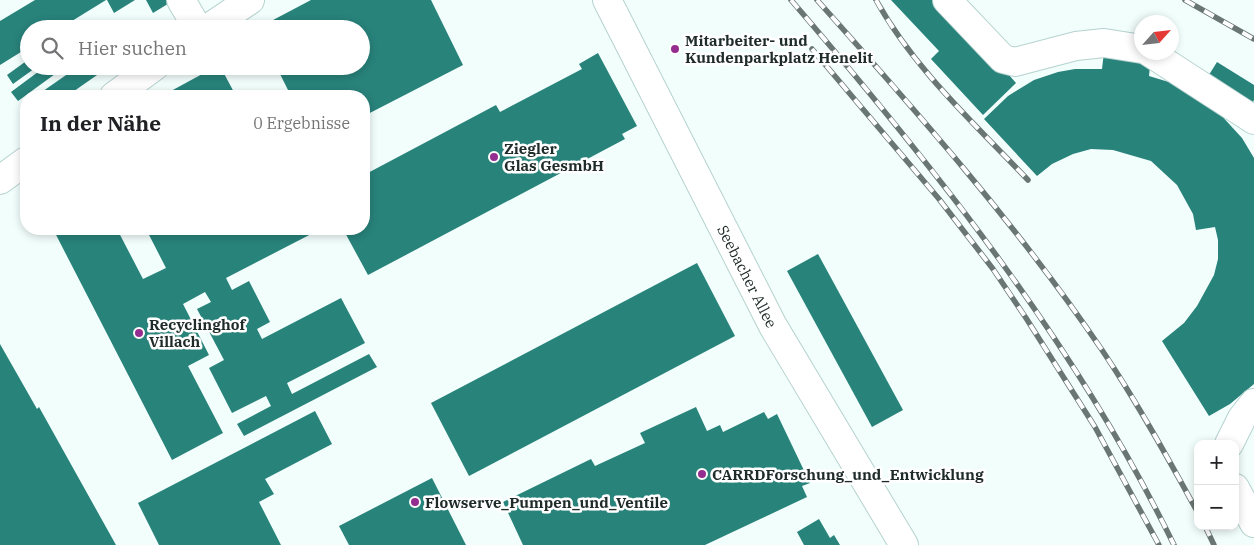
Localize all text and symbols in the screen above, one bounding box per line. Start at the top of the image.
north arrow [1134,15,1179,60]
search box [20,20,370,75]
place label: Mitarbeiter- und Kundenparkplatz Henelit [685,31,873,67]
icon: search [38,34,66,62]
text: Hier suchen [78,36,187,60]
marker: Mitarbeiter- und Kundenparkplatz Henelit [669,43,681,55]
text: In der Nähe [40,109,161,137]
text: 0 Ergebnisse [253,113,350,133]
place label: Ziegler Glas GesmbH [504,139,604,175]
marker: Ziegler Glas GesmbH [488,151,500,163]
street label: Seebacher Allee [714,222,782,331]
place label: Recyclinghof Villach [149,315,246,351]
marker: Recyclinghof Villach [133,327,145,339]
map controls [1194,440,1239,530]
button: + [1194,440,1239,485]
place label: CARRDForschung_und_Entwicklung [712,465,984,484]
marker: CARRDForschung_und_Entwicklung [696,468,708,480]
button: − [1194,485,1239,530]
place label: Flowserve_Pumpen_und_Ventile [425,493,668,512]
marker: Flowserve_Pumpen_und_Ventile [409,496,421,508]

